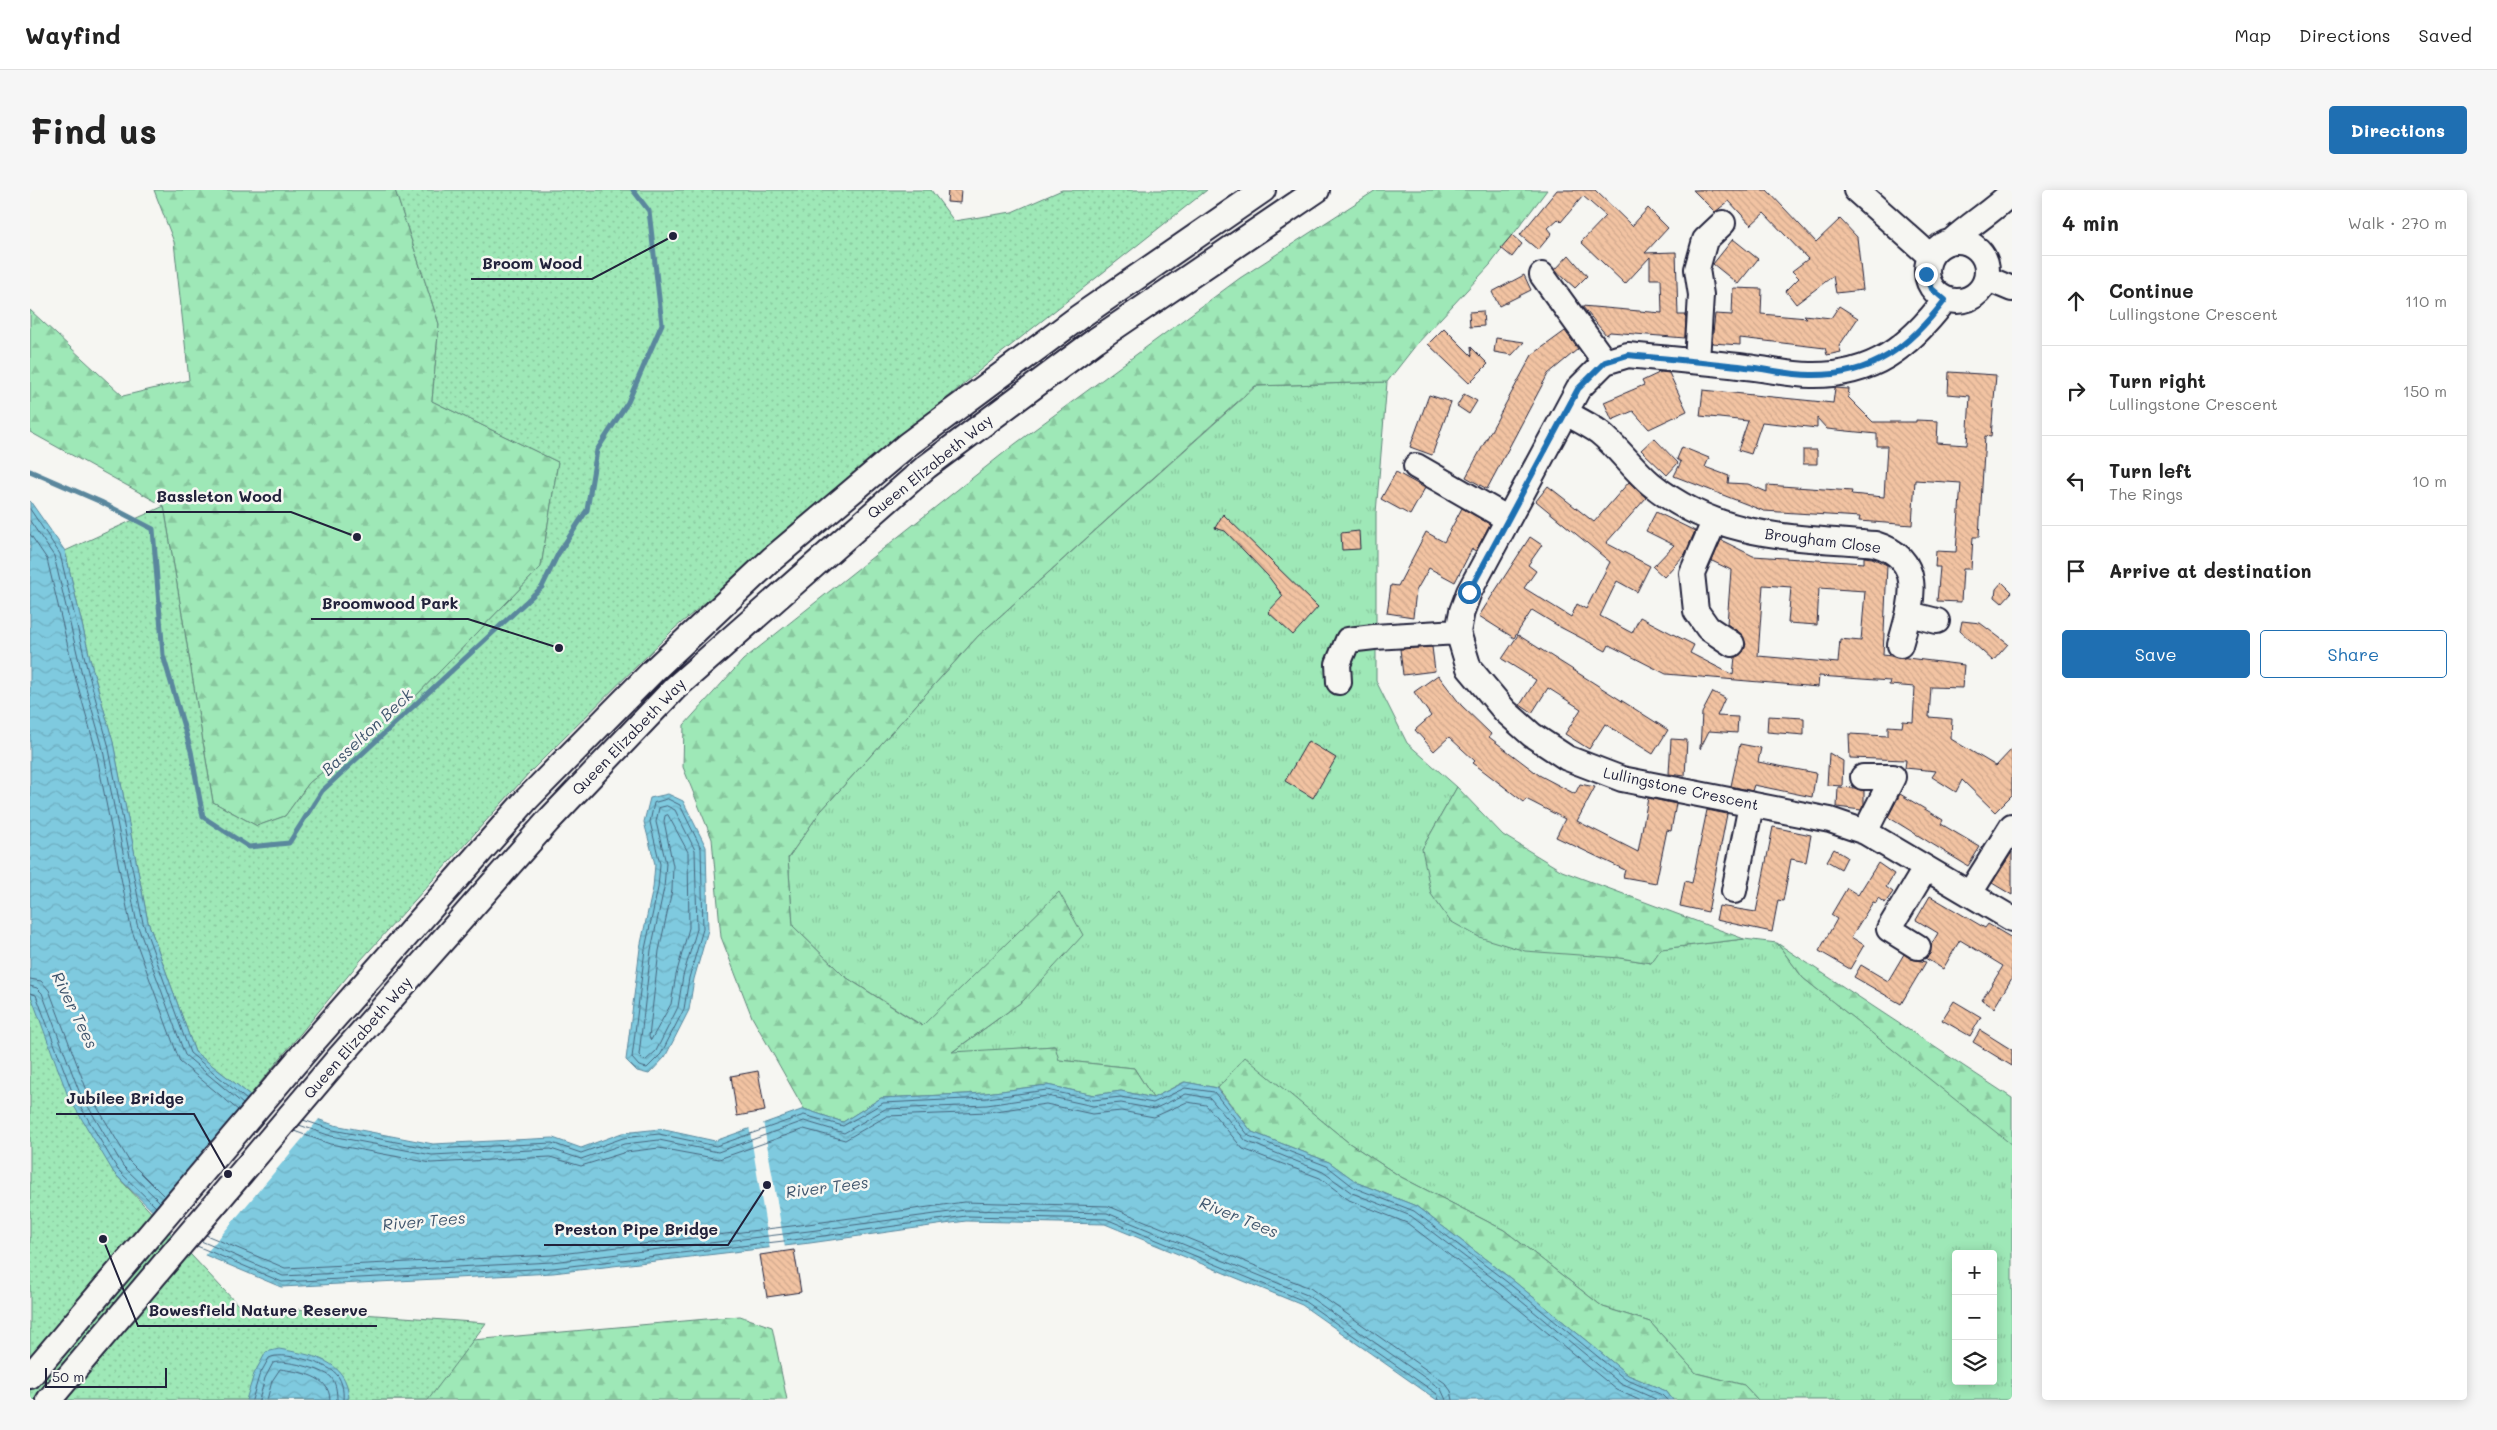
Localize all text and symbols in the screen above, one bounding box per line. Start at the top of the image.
text: Wayfind [25,19,121,50]
text: Map [2234,23,2271,47]
text: Directions [2299,23,2391,47]
text: Saved [2419,23,2472,47]
button: Directions [2329,106,2467,154]
text: Find us [30,107,157,153]
text: 4 min [2062,209,2119,236]
text: Walk · 270 m [2348,212,2447,233]
callout: Broom Wood [471,248,592,279]
text: Broom Wood [482,252,582,273]
route end [1915,263,1938,286]
text: Continue [2109,278,2194,303]
icon: ahead [2062,287,2090,315]
text: 110 m [2405,290,2447,311]
text: Lullingstone Crescent [2109,303,2278,324]
text: Turn right [2109,368,2206,393]
icon: right [2062,377,2090,405]
text: 150 m [2403,380,2447,401]
text: Lullingstone Crescent [2109,393,2278,414]
street label: Queen Elizabeth Way [863,409,996,523]
text: Turn left [2109,458,2192,483]
icon: left [2062,467,2090,495]
text: 10 m [2412,470,2447,491]
callout: Bassleton Wood [146,481,291,512]
text: The Rings [2109,483,2183,504]
text: Bassleton Wood [156,485,282,506]
street label: Brougham Close [1764,523,1882,557]
icon: arrive [2062,557,2090,585]
text: Arrive at destination [2109,558,2312,583]
route start [1458,581,1481,604]
callout: Broomwood Park [311,588,468,619]
text: Broomwood Park [322,592,458,613]
button: Save [2062,630,2250,678]
button: Share [2260,630,2447,678]
street label: Queen Elizabeth Way [567,673,690,799]
water label: Basselton Beck [316,684,417,779]
street label: Lullingstone Crescent [1602,762,1761,814]
water label: River Tees [48,968,103,1052]
street label: Queen Elizabeth Way [299,972,416,1103]
callout: Jubilee Bridge [56,1083,194,1114]
text: Jubilee Bridge [66,1087,184,1108]
water label: River Tees [784,1171,870,1202]
water label: River Tees [1197,1191,1282,1242]
water label: River Tees [382,1206,467,1235]
callout: Preston Pipe Bridge [544,1214,728,1245]
text: Preston Pipe Bridge [554,1218,718,1239]
map controls [1952,1250,1997,1385]
button: + [1952,1250,1997,1295]
callout: Bowesfield Nature Reserve [138,1295,377,1326]
button: − [1952,1295,1997,1340]
text: Bowesfield Nature Reserve [148,1299,368,1320]
button: layers [1952,1340,1997,1385]
scale bar [45,1365,168,1388]
text: 50 m [52,1367,84,1386]

